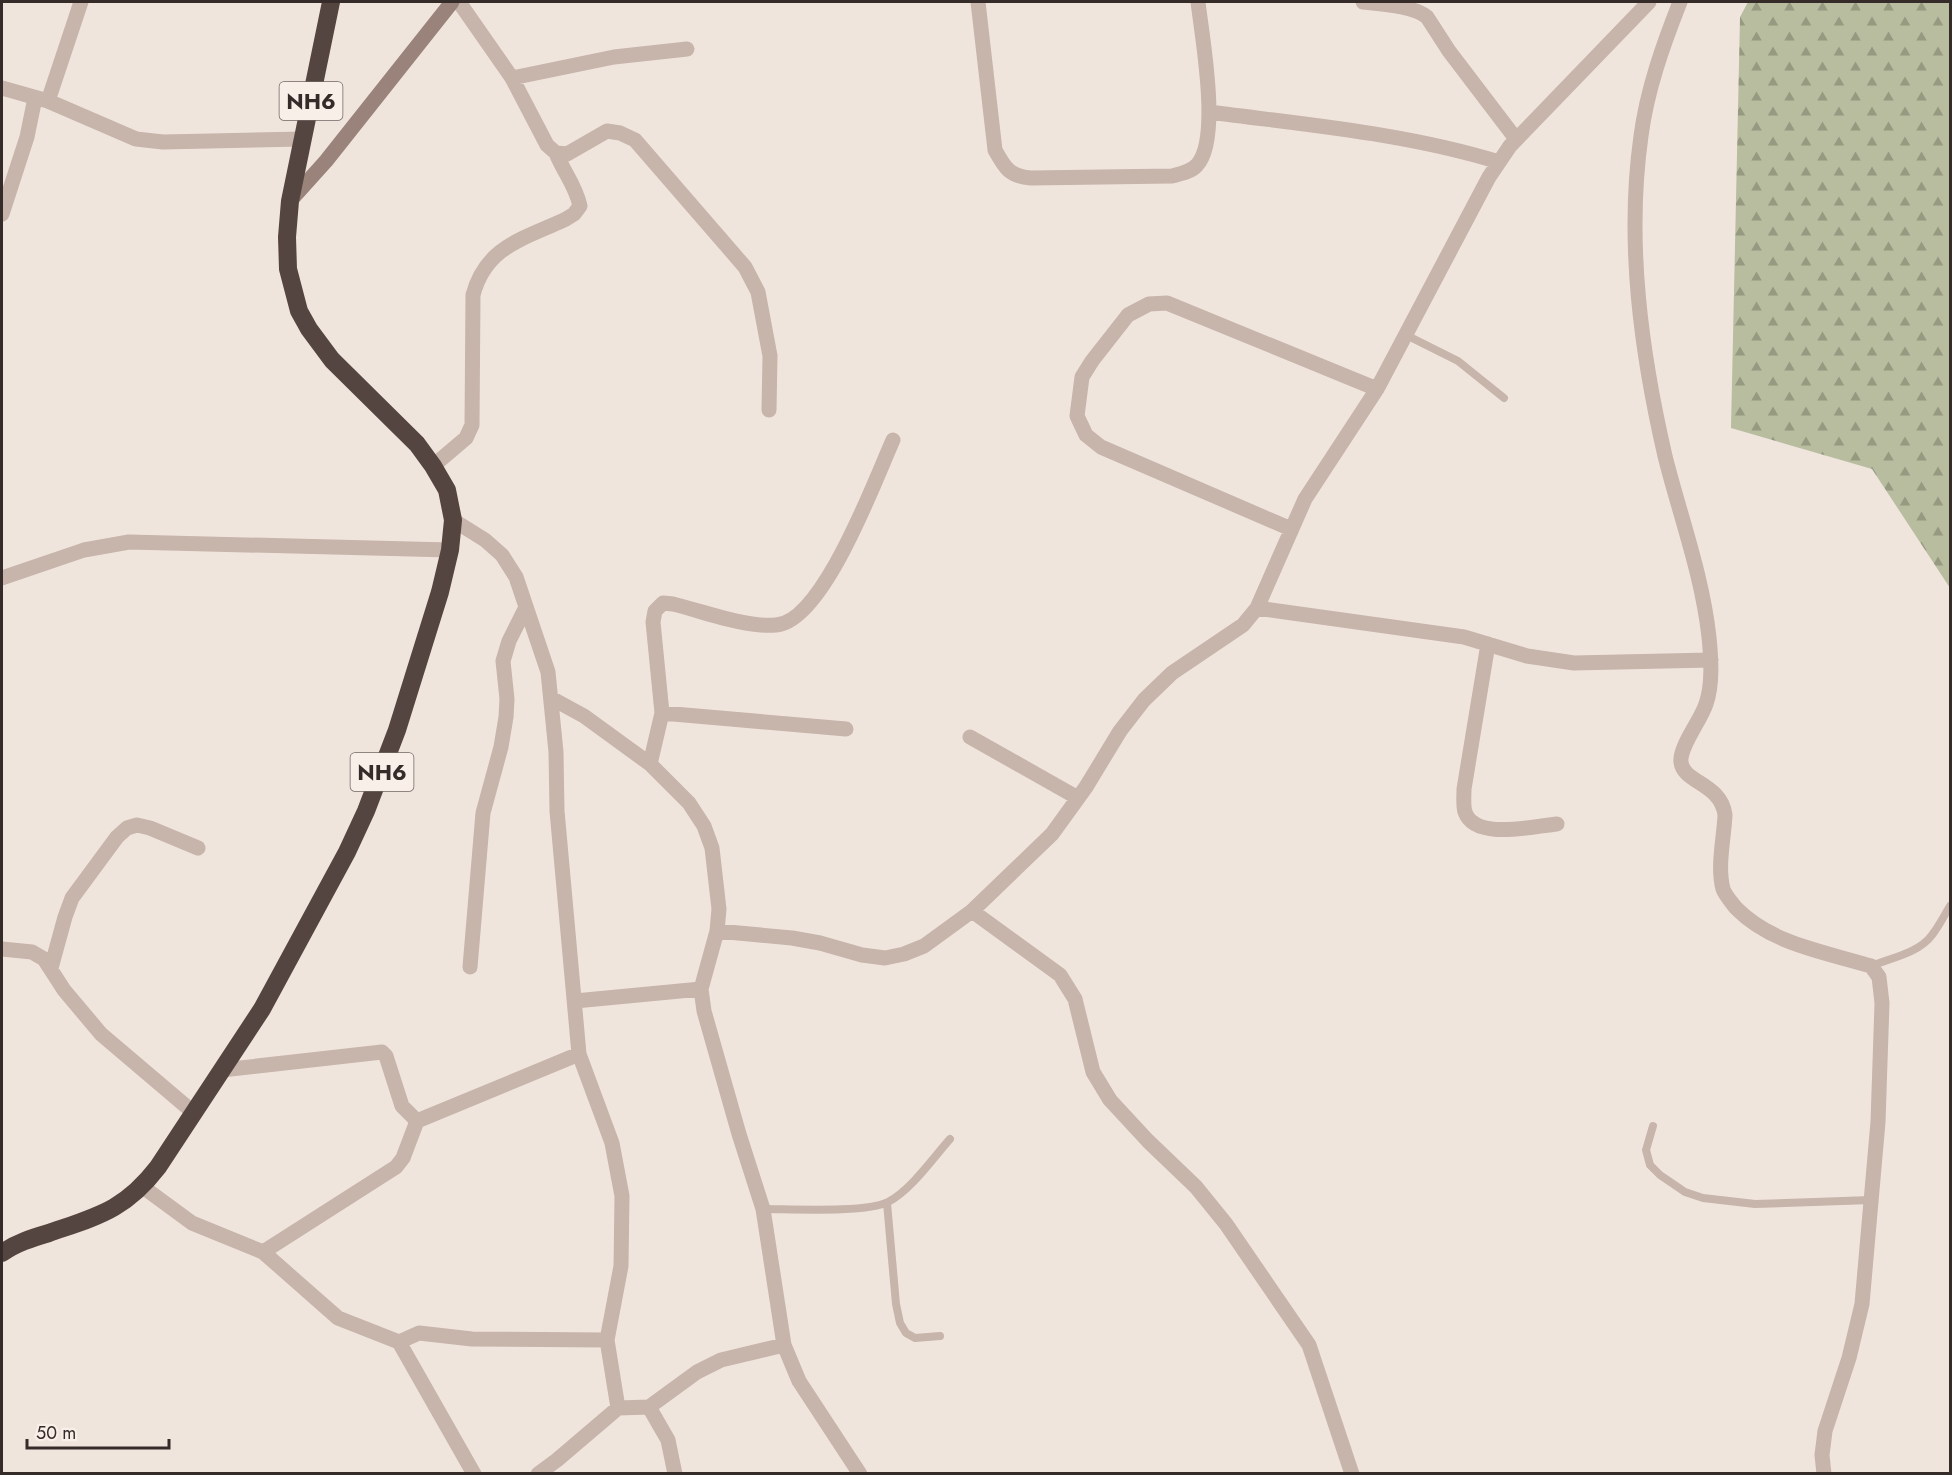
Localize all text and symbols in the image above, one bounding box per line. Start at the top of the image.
road number: NH6 [280,82,342,120]
road number: NH6 [350,753,413,791]
scale bar [27,1412,170,1450]
text: 50 m [36,1420,76,1446]

